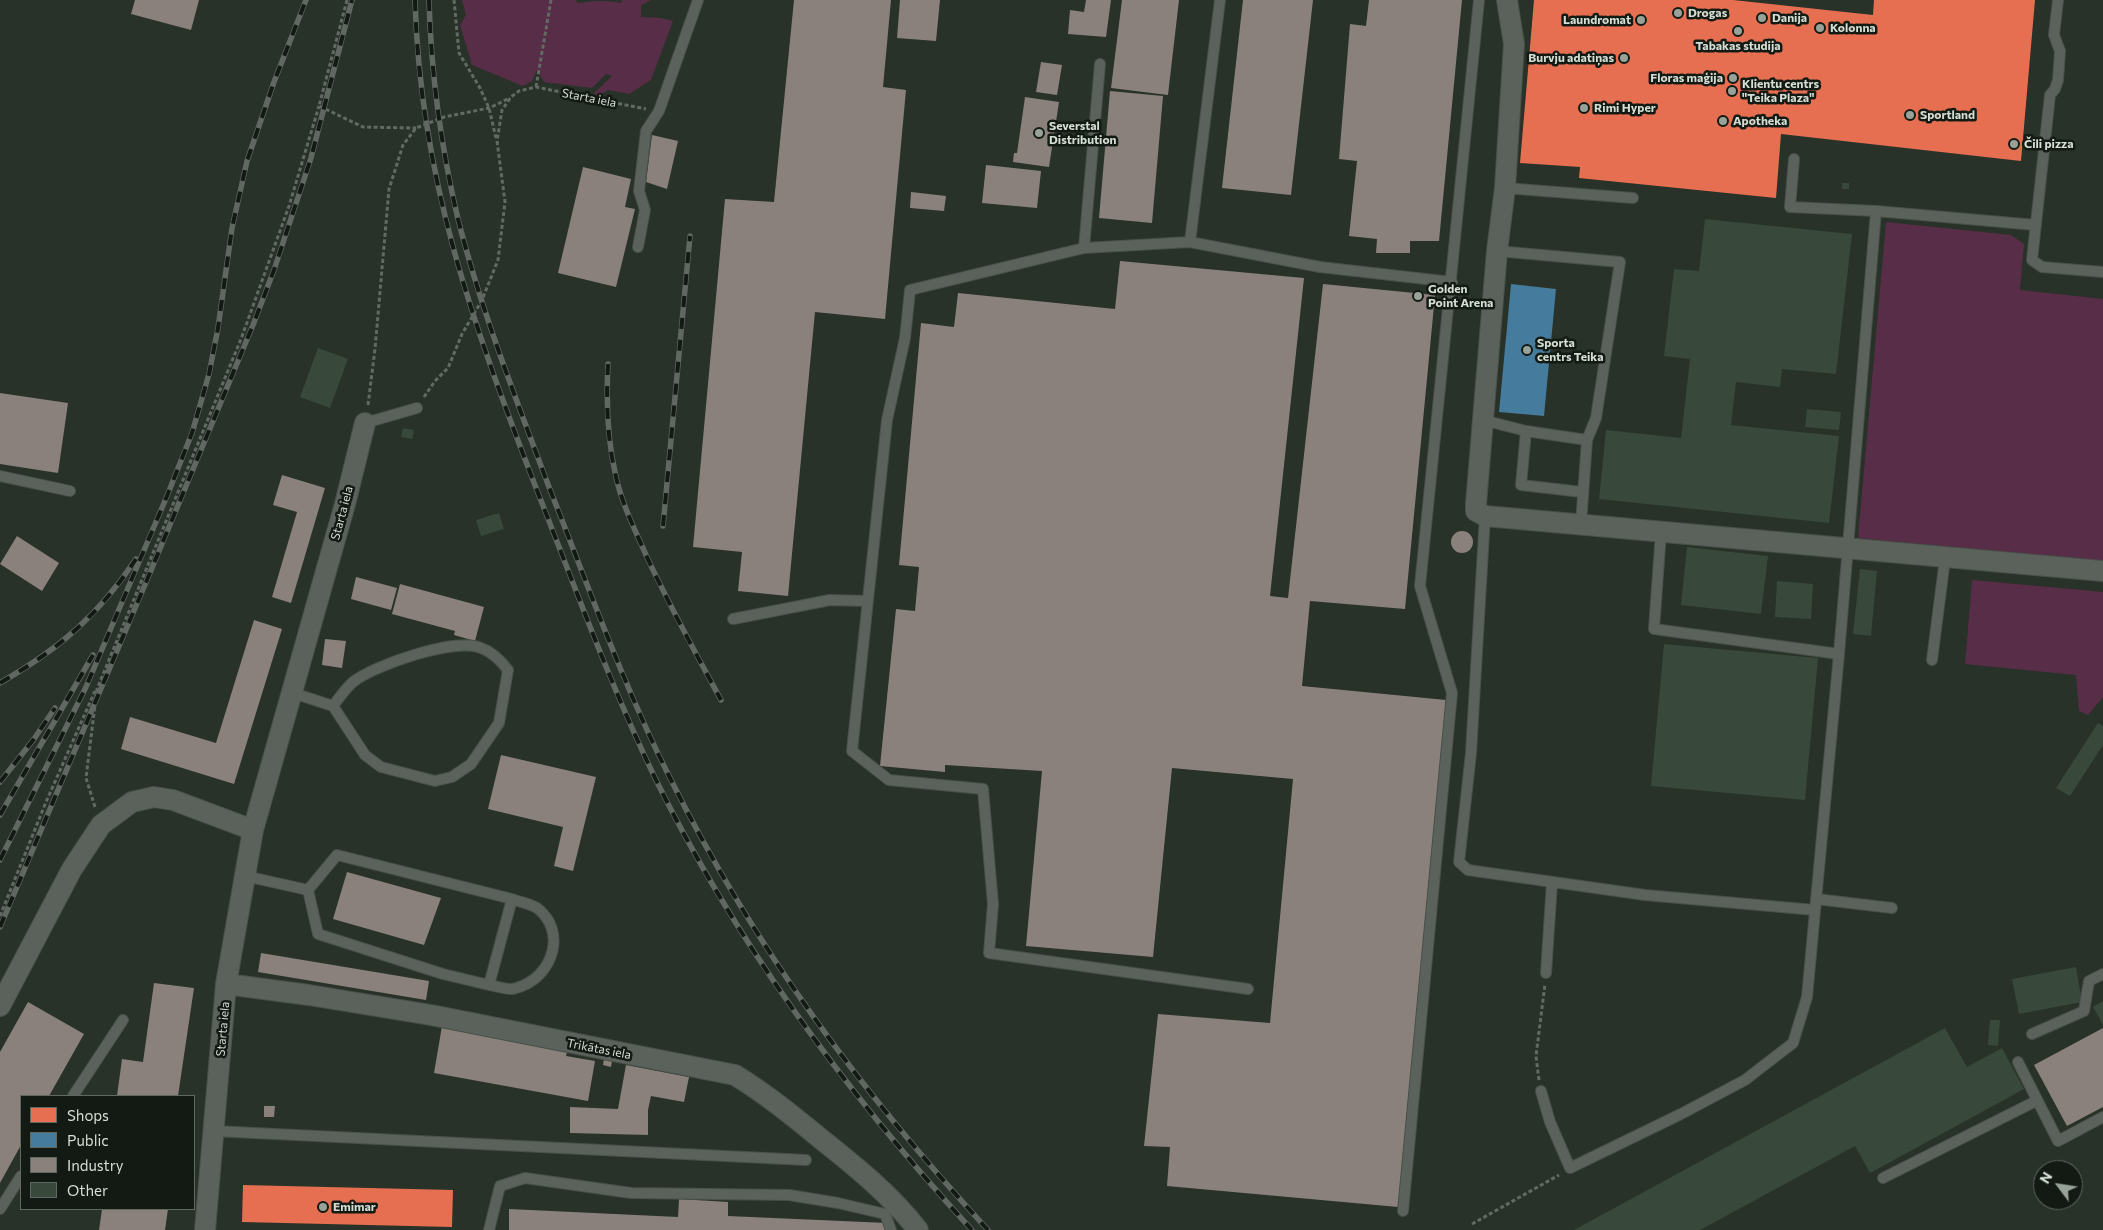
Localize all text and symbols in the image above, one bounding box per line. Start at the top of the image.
place label: Drogas [1688,6,1727,20]
marker: Drogas [1672,7,1684,19]
place label: Danija [1772,11,1807,25]
marker: Danija [1756,12,1768,24]
place label: Laundromat [1563,13,1631,27]
marker: Laundromat [1635,14,1647,26]
place label: Kolonna [1830,21,1876,35]
marker: Kolonna [1814,22,1826,34]
marker: Tabakas studija [1732,25,1744,37]
place label: Tabakas studija [1695,39,1781,53]
place label: Burvju adatiņas [1528,51,1614,65]
marker: Burvju adatiņas [1618,52,1630,64]
place label: Floras maģija [1650,71,1723,85]
marker: Floras maģija [1727,72,1739,84]
place label: Klientu centrs "Teika Plaza" [1742,77,1819,105]
marker: Klientu centrs "Teika Plaza" [1726,85,1738,97]
street label: Starta iela [561,86,617,110]
place label: Rimi Hyper [1594,101,1656,115]
marker: Rimi Hyper [1578,102,1590,114]
place label: Sportland [1920,108,1975,122]
marker: Sportland [1904,109,1916,121]
place label: Apotheka [1733,114,1787,128]
marker: Apotheka [1717,115,1729,127]
place label: Severstal Distribution [1049,119,1116,147]
marker: Severstal Distribution [1033,127,1045,139]
place label: Čili pizza [2024,137,2074,151]
marker: Čili pizza [2008,138,2020,150]
place label: Golden Point Arena [1428,282,1493,310]
marker: Golden Point Arena [1412,290,1424,302]
place label: Sporta centrs Teika [1537,336,1604,364]
marker: Sporta centrs Teika [1521,344,1533,356]
street label: Starta iela [328,485,356,541]
street label: Starta iela [213,1001,233,1057]
street label: Trikātas iela [566,1036,632,1062]
legend [20,1095,195,1210]
text: Shops [67,1106,109,1124]
text: Public [67,1131,109,1149]
text: Industry [67,1156,124,1174]
north arrow [2033,1160,2083,1210]
text: N [2036,1169,2056,1186]
text: Other [67,1181,108,1199]
place label: Emimar [333,1200,376,1214]
marker: Emimar [317,1201,329,1213]

